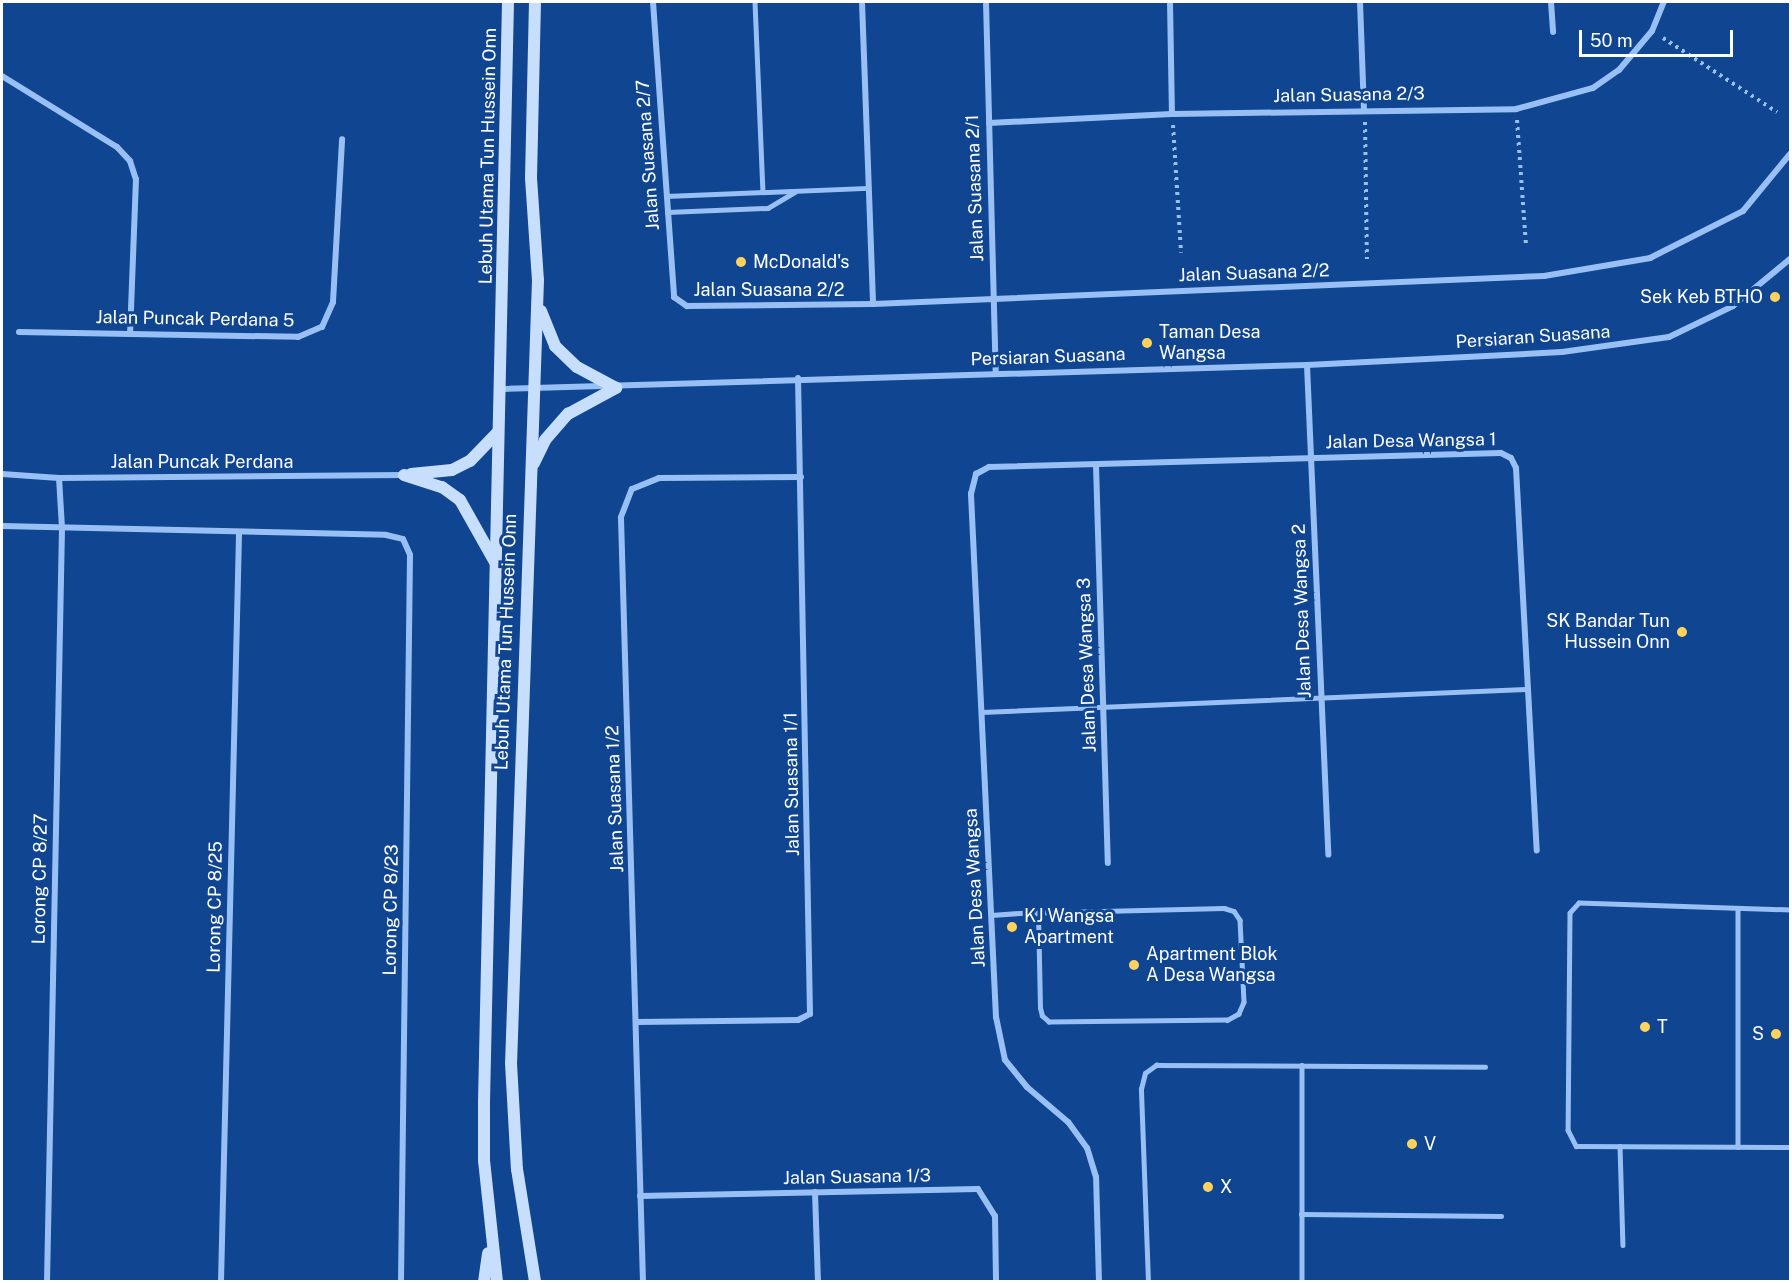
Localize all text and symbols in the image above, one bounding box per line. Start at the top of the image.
scale bar [1582,18,1736,56]
street label: Lebuh Utama Tun Hussein Onn [475,27,501,285]
text: 50 m [1590,30,1633,51]
street label: Jalan Suasana 2/7 [632,79,664,231]
street label: Jalan Suasana 2/3 [1273,83,1425,107]
street label: Jalan Suasana 2/1 [962,114,988,262]
place label: McDonald's [753,251,849,273]
marker: McDonald's [734,255,748,269]
street label: Jalan Suasana 2/2 [1178,260,1330,286]
street label: Jalan Suasana 2/2 [694,279,844,301]
place label: Sek Keb BTHO [1640,286,1763,308]
marker: Sek Keb BTHO [1768,290,1782,304]
street label: Jalan Puncak Perdana 5 [95,306,295,332]
street label: Persiaran Suasana [1455,321,1611,353]
place label: Taman Desa Wangsa [1159,322,1261,364]
marker: Taman Desa Wangsa [1140,336,1154,350]
street label: Persiaran Suasana [970,343,1126,371]
street label: Jalan Desa Wangsa 1 [1325,429,1497,453]
street label: Jalan Puncak Perdana [111,451,293,473]
street label: Lebuh Utama Tun Hussein Onn [491,513,521,771]
street label: Jalan Desa Wangsa 2 [1288,523,1316,699]
street label: Jalan Desa Wangsa 3 [1073,577,1101,753]
place label: SK Bandar Tun Hussein Onn [1546,611,1670,654]
marker: SK Bandar Tun Hussein Onn [1675,625,1689,639]
street label: Jalan Suasana 1/1 [780,712,804,856]
street label: Jalan Suasana 1/2 [602,725,628,873]
street label: Jalan Desa Wangsa [960,808,990,968]
street label: Lorong CP 8/27 [28,813,52,945]
street label: Lorong CP 8/25 [203,841,227,973]
street label: Lorong CP 8/23 [379,844,403,976]
place label: KJ Wangsa Apartment [1024,906,1115,948]
marker: KJ Wangsa Apartment [1005,920,1019,934]
place label: Apartment Blok A Desa Wangsa [1146,944,1278,986]
marker: Apartment Blok A Desa Wangsa [1127,958,1141,972]
place label: T [1657,1016,1668,1038]
marker: T [1638,1020,1652,1034]
place label: S [1752,1023,1764,1045]
marker: S [1769,1027,1783,1041]
place label: V [1424,1133,1436,1155]
marker: V [1405,1137,1419,1151]
street label: Jalan Suasana 1/3 [783,1165,931,1189]
place label: X [1220,1176,1232,1198]
marker: X [1201,1180,1215,1194]

